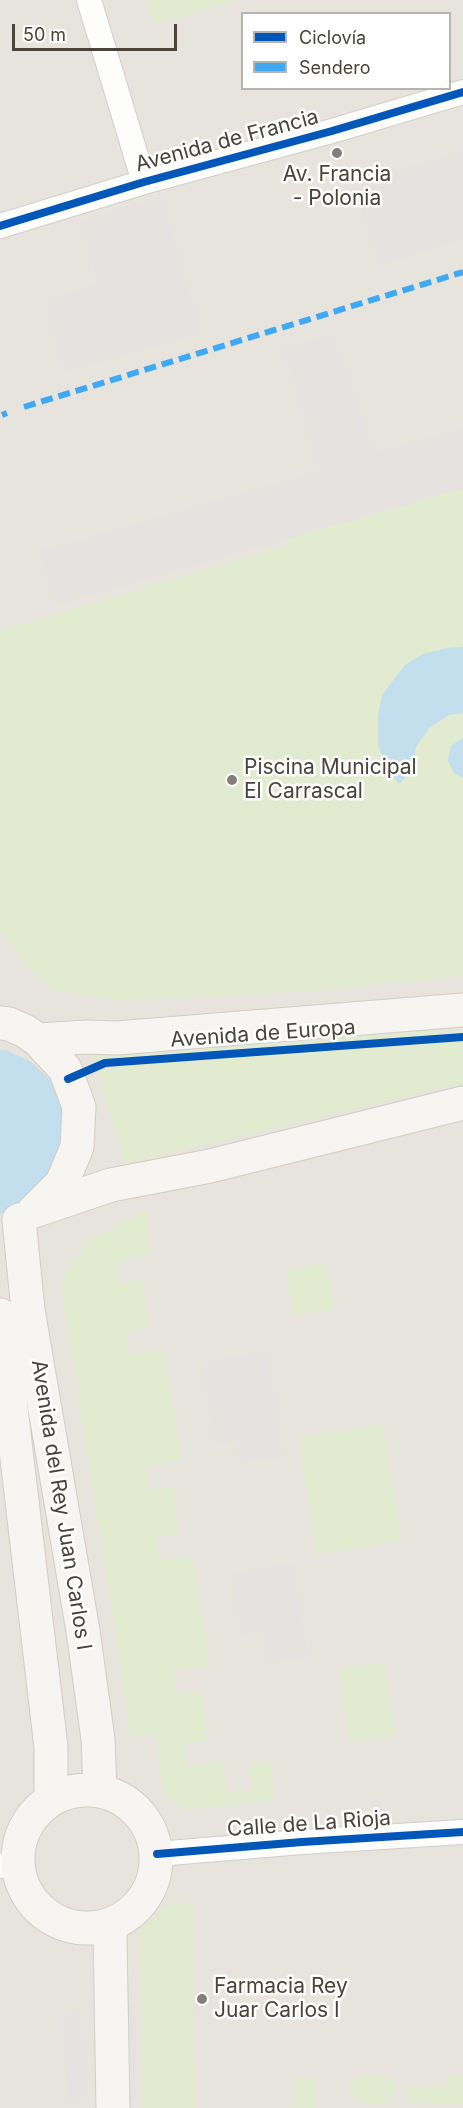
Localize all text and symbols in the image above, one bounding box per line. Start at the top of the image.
scale bar [15,12,180,50]
legend [241,12,451,90]
text: 50 m [23,24,66,45]
text: Ciclovía [299,27,366,48]
text: Sendero [299,57,370,78]
street label: Avenida de Francia [133,104,321,178]
marker: Av. Francia - Polonia [330,146,344,160]
place label: Av. Francia - Polonia [283,162,391,212]
place label: Piscina Municipal El Carrascal [244,755,417,805]
marker: Piscina Municipal El Carrascal [225,773,239,787]
street label: Avenida de Europa [169,1015,357,1053]
street label: Avenida del Rey Juan Carlos I [26,1358,96,1652]
street label: Calle de La Rioja [226,1806,392,1842]
place label: Farmacia Rey Juar Carlos I [214,1974,348,2024]
marker: Farmacia Rey Juar Carlos I [195,1992,209,2006]

